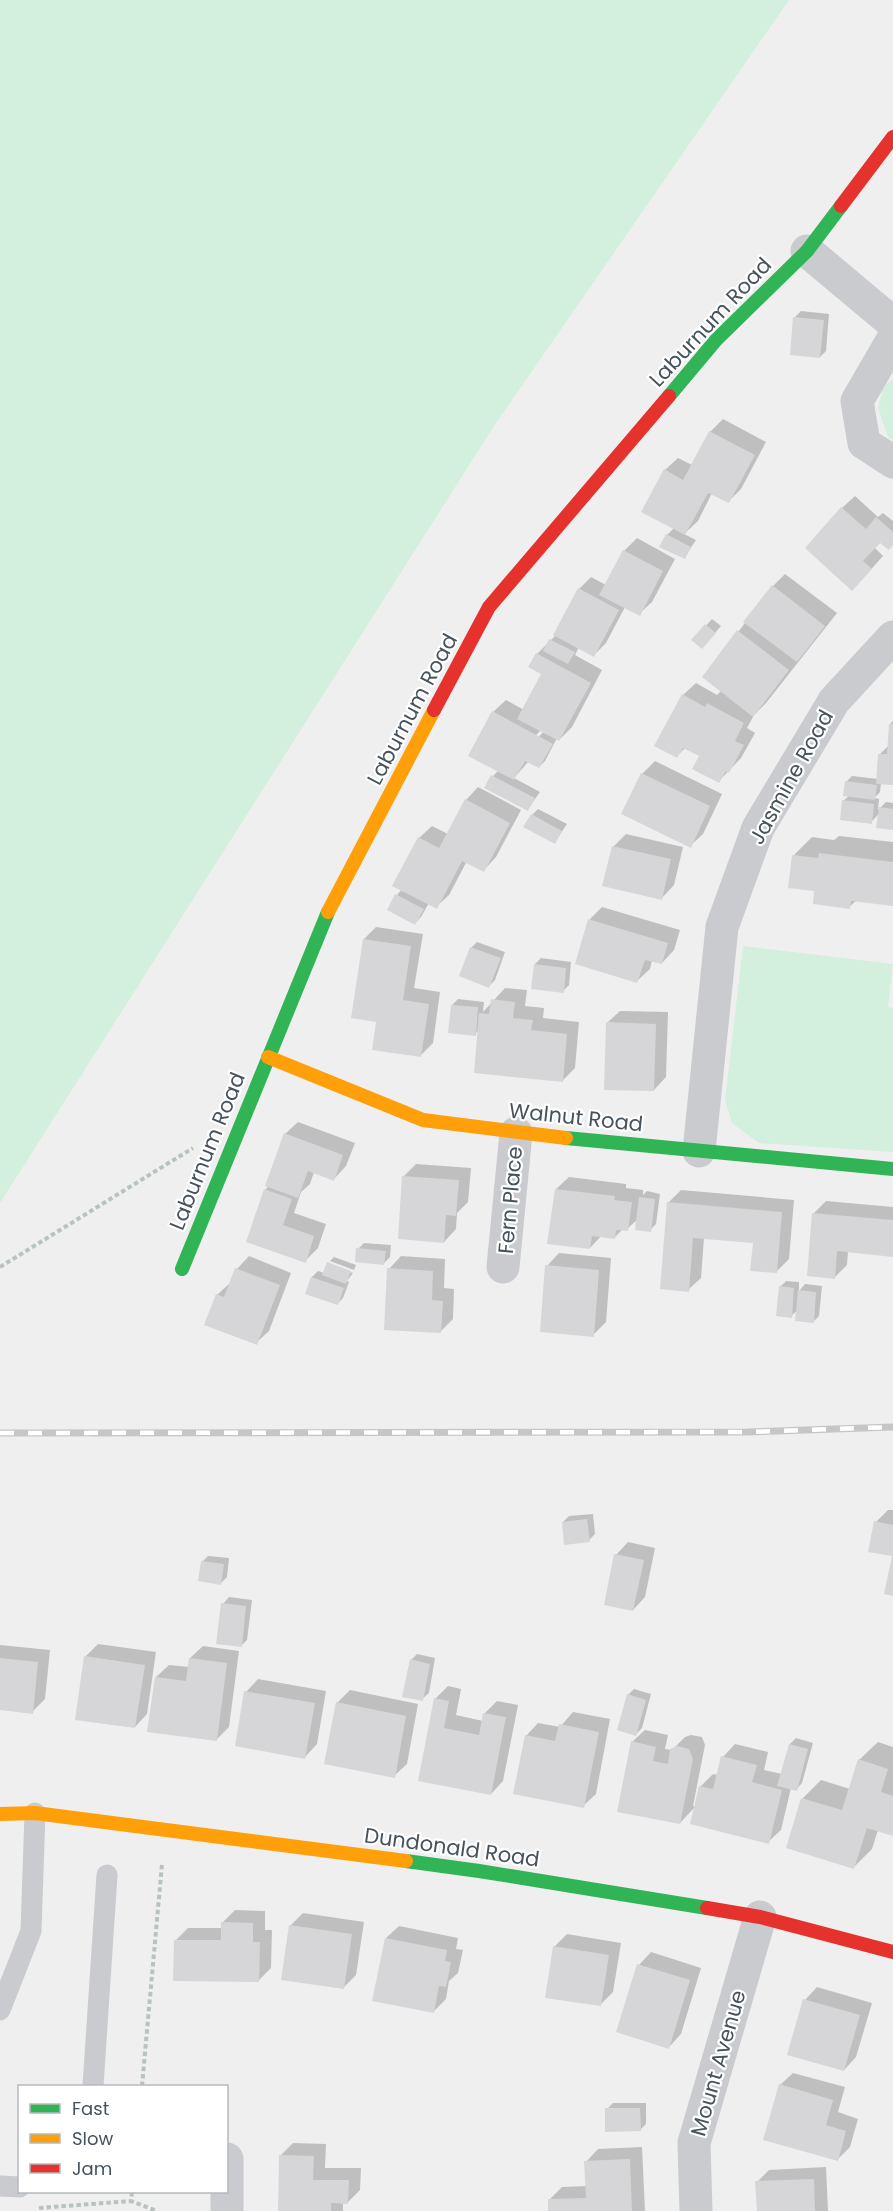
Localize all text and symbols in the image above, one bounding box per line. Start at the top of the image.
street label: Laburnum Road [642,251,778,393]
street label: Laburnum Road [360,628,464,790]
street label: Jasmine Road [742,704,840,850]
street label: Laburnum Road [162,1068,252,1234]
street label: Walnut Road [508,1096,644,1138]
street label: Fern Place [491,1145,529,1255]
street label: Dundonald Road [363,1820,541,1874]
street label: Mount Avenue [683,1987,753,2139]
legend [18,2085,228,2193]
text: Fast [72,2096,109,2121]
text: Slow [72,2126,114,2151]
text: Jam [72,2156,112,2181]

